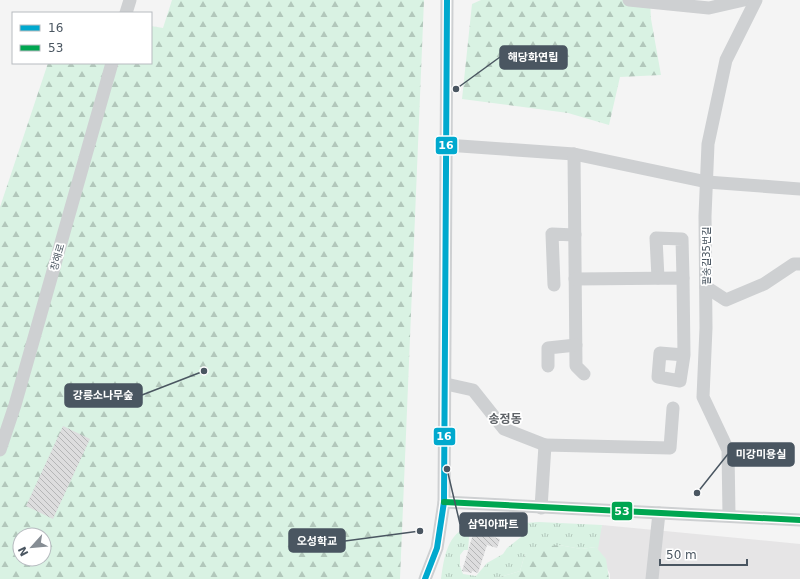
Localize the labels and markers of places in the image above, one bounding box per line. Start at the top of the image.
callout: 해당화연립 [500,46,567,69]
callout: 강릉소나무숲 [65,384,142,407]
callout: 미강미용실 [728,443,794,466]
callout: 삼익아파트 [460,513,527,536]
callout: 오성학교 [289,529,345,552]

